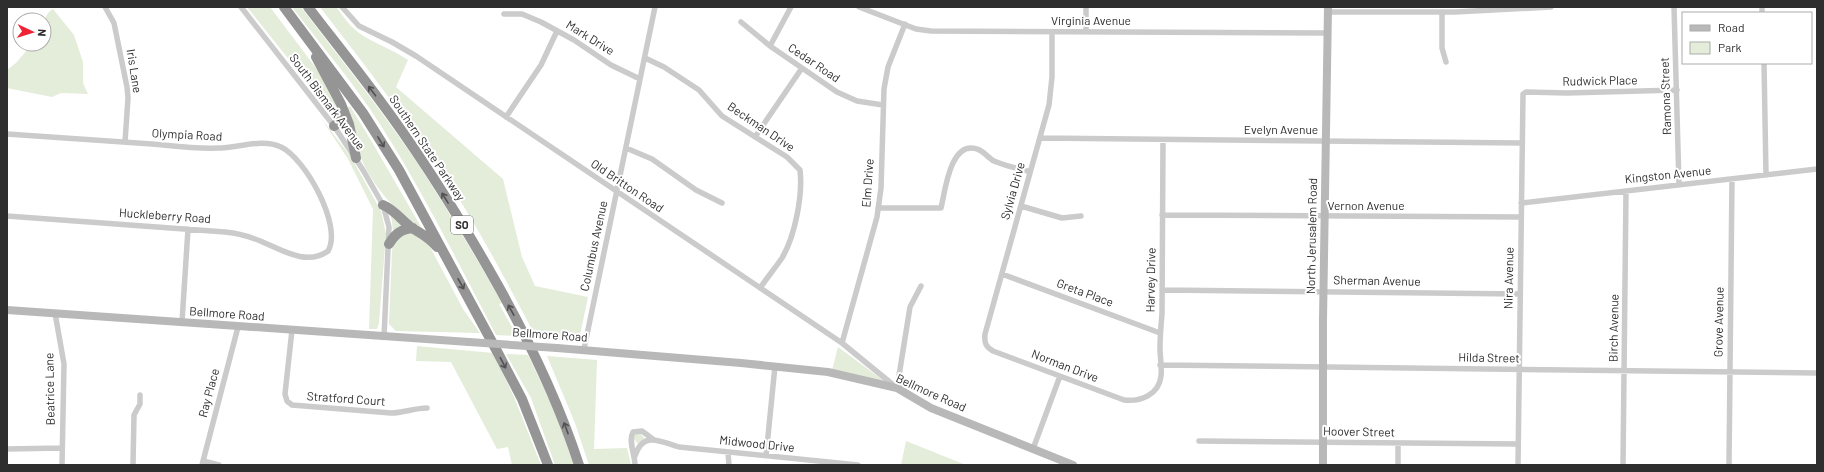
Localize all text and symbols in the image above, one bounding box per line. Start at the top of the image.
north arrow [12,12,52,52]
legend [1682,12,1812,64]
street label: Virginia Avenue [1051,13,1131,27]
street label: Mark Drive [564,17,617,57]
text: Road [1718,20,1745,34]
text: N [36,29,49,37]
street label: Cedar Road [786,40,843,85]
text: Park [1718,40,1742,54]
street label: Iris Lane [125,48,145,94]
street label: South Bismark Avenue [287,51,368,152]
street label: Ramona Street [1657,57,1673,135]
street label: Rudwick Place [1562,72,1638,88]
one-way arrow [368,85,377,96]
street label: Southern State Parkway [387,92,469,203]
street label: Beckman Drive [725,99,798,154]
street label: Evelyn Avenue [1244,122,1318,136]
street label: Olympia Road [152,125,223,143]
one-way arrow [377,136,385,147]
street label: Old Britton Road [589,156,667,215]
street label: Elm Drive [858,158,876,208]
street label: Sylvia Drive [997,160,1027,221]
street label: Kingston Avenue [1624,163,1712,185]
street label: North Jerusalem Road [1303,178,1319,294]
one-way arrow [441,192,449,204]
street label: Vernon Avenue [1327,198,1405,212]
street label: Columbus Avenue [577,199,609,292]
street label: Huckleberry Road [119,205,211,225]
road number: SO [451,216,473,234]
street label: Harvey Drive [1142,247,1158,313]
street label: Nira Avenue [1500,247,1516,309]
street label: Sherman Avenue [1333,272,1421,288]
street label: Greta Place [1055,275,1116,309]
one-way arrow [458,278,465,290]
street label: Grove Avenue [1710,287,1726,357]
street label: Birch Avenue [1605,294,1621,362]
street label: Bellmore Road [189,303,265,323]
one-way arrow [507,304,515,316]
street label: Bellmore Road [512,324,588,344]
street label: Norman Drive [1030,346,1101,384]
street label: Hilda Street [1458,349,1520,365]
street label: Beatrice Lane [41,353,57,425]
one-way arrow [500,357,508,369]
street label: Ray Place [195,367,221,419]
street label: Bellmore Road [894,370,969,414]
street label: Stratford Court [306,388,386,408]
one-way arrow [562,422,570,434]
street label: Hoover Street [1323,423,1395,439]
street label: Midwood Drive [719,432,795,454]

